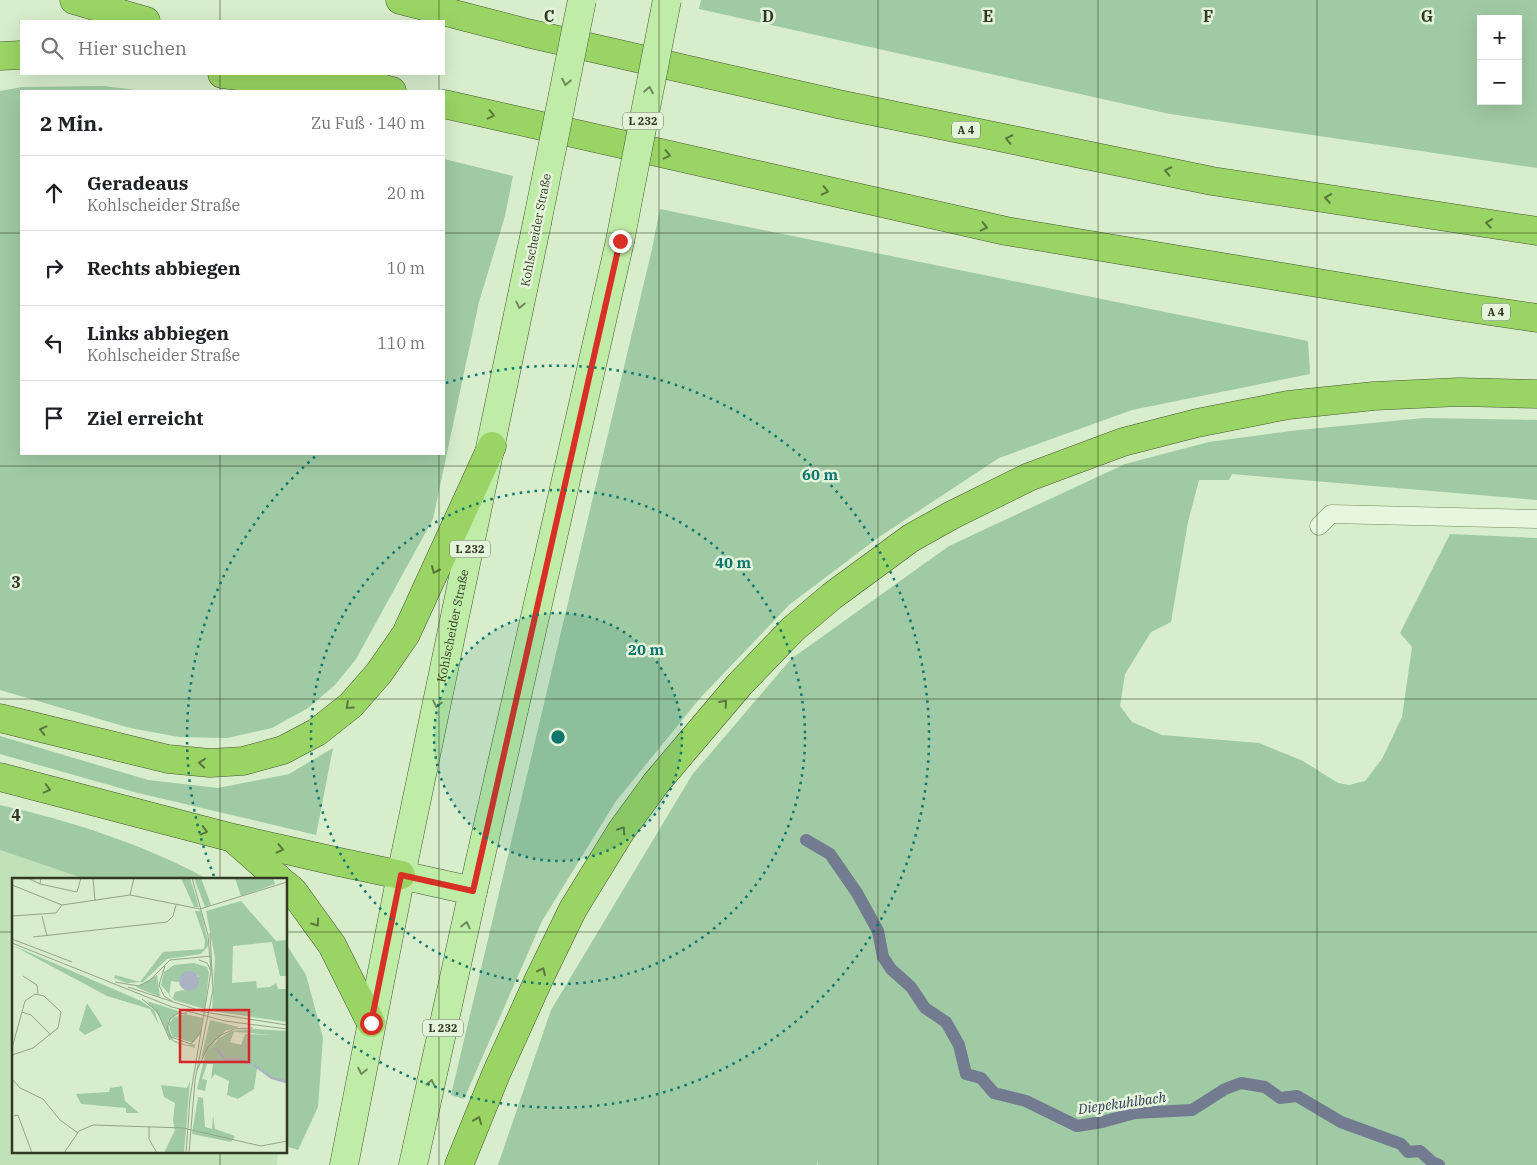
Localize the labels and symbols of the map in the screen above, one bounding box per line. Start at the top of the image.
text: C [544,6,554,26]
text: D [762,6,774,26]
text: E [983,6,993,26]
text: F [1203,6,1213,26]
text: G [1421,6,1433,26]
one-way arrow [561,78,571,87]
one-way arrow [644,86,654,95]
one-way arrow [487,109,496,120]
road number: L 232 [623,112,663,130]
road number: A 4 [952,122,980,138]
one-way arrow [1004,134,1013,145]
one-way arrow [662,149,671,160]
one-way arrow [1164,167,1172,177]
street label: Kohlscheider Straße [517,172,554,288]
one-way arrow [821,185,830,196]
one-way arrow [1324,194,1333,204]
one-way arrow [1484,219,1493,229]
one-way arrow [979,221,988,231]
route end [609,230,632,253]
one-way arrow [516,301,526,310]
road number: A 4 [1482,304,1510,320]
text: 60 m [802,465,838,484]
road number: L 232 [450,540,490,558]
text: 40 m [715,553,751,572]
one-way arrow [431,565,442,574]
street label: Kohlscheider Straße [433,568,472,684]
text: 3 [11,572,21,592]
text: 20 m [628,640,664,659]
one-way arrow [718,699,727,708]
one-way arrow [346,700,355,709]
one-way arrow [432,700,443,708]
one-way arrow [39,725,47,735]
centre of rings [549,728,567,746]
one-way arrow [198,757,206,768]
one-way arrow [43,784,51,794]
text: 4 [11,805,21,825]
one-way arrow [200,825,209,836]
one-way arrow [616,826,626,835]
one-way arrow [276,843,285,854]
inset map [12,878,288,1152]
one-way arrow [310,918,319,927]
one-way arrow [460,920,470,929]
one-way arrow [536,967,547,976]
route start [360,1012,383,1035]
road number: L 232 [423,1020,463,1036]
one-way arrow [357,1067,367,1076]
one-way arrow [425,1079,436,1088]
water label: Diepekuhlbach [1076,1088,1168,1118]
one-way arrow [471,1116,482,1125]

